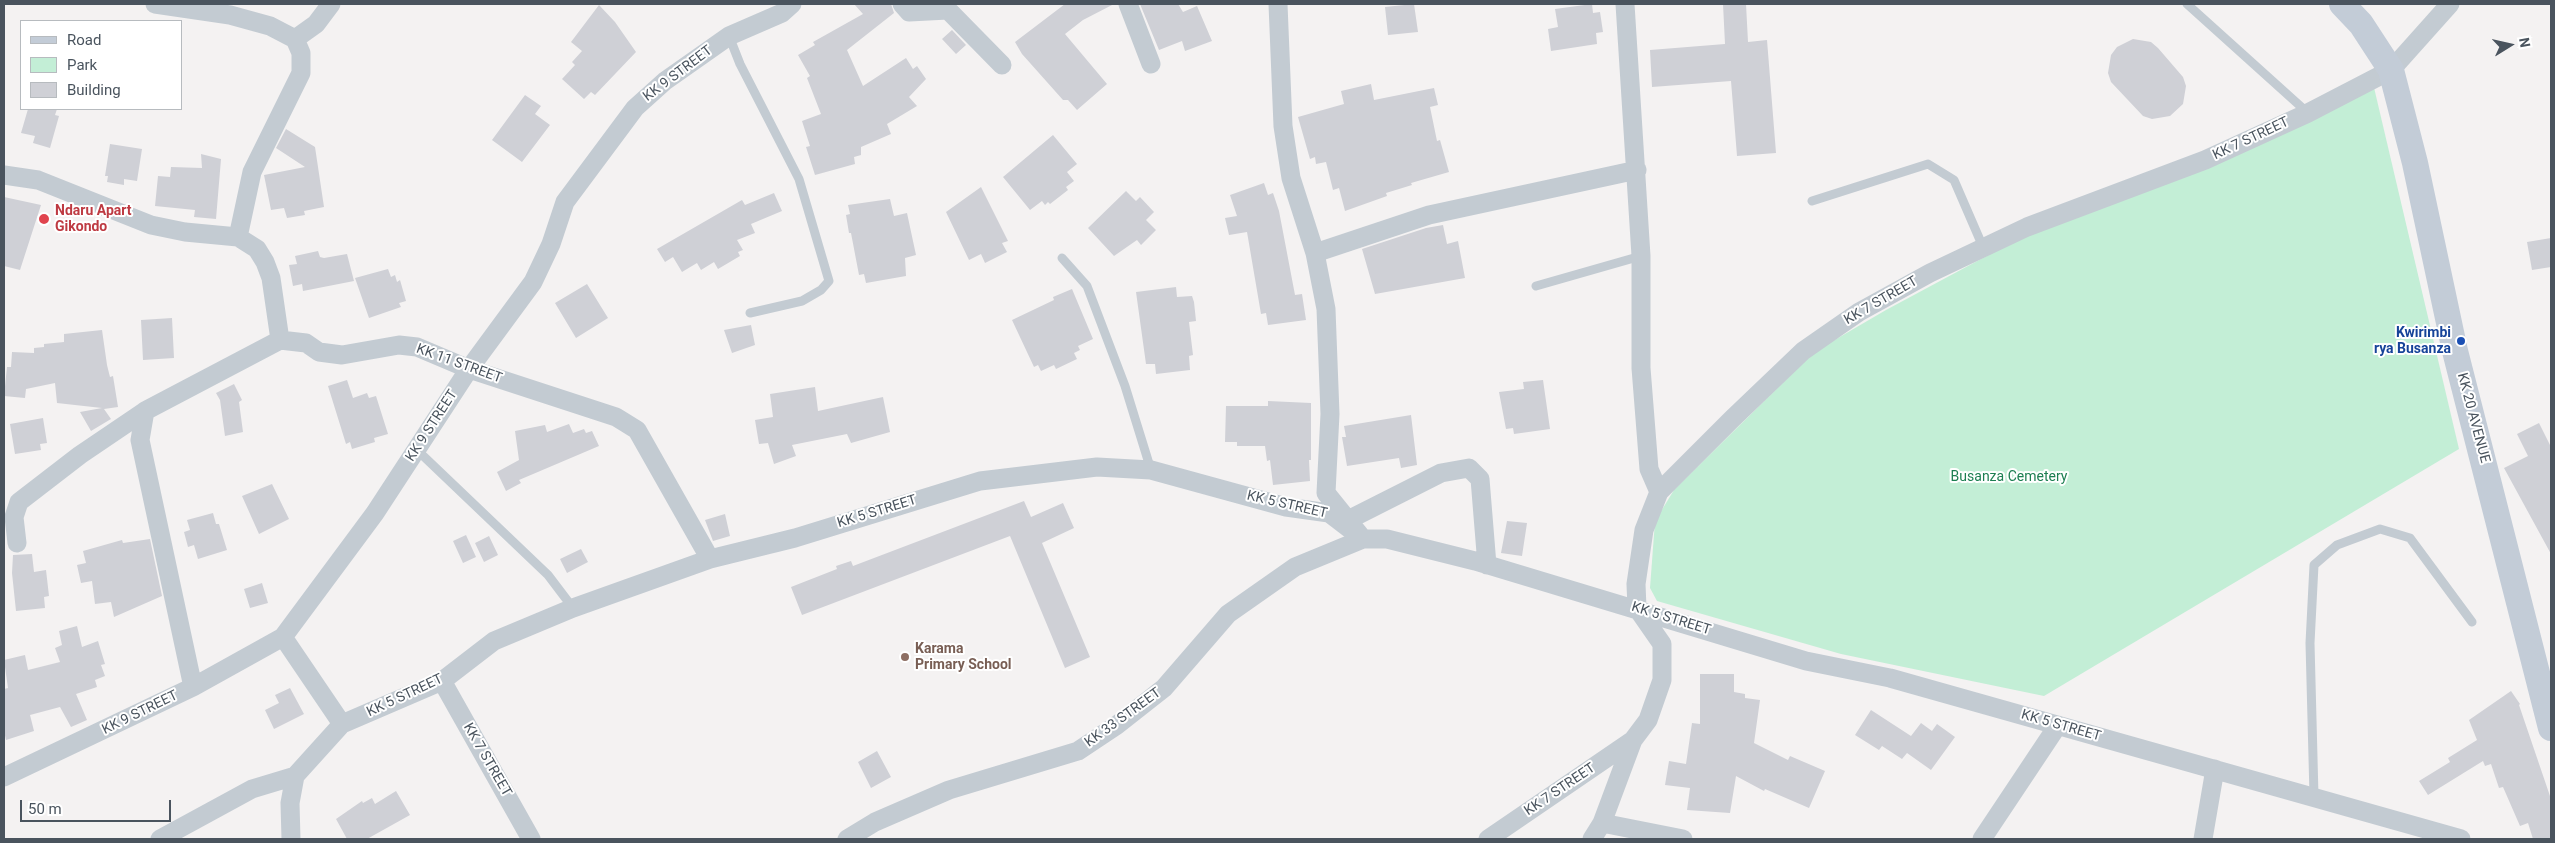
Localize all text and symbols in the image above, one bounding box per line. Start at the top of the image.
legend [20,20,182,110]
north arrow [2485,20,2535,70]
text: Road [67,31,101,49]
text: N [2516,36,2534,49]
street label: KK 9 STREET [640,43,716,105]
text: Park [67,56,97,74]
text: Building [67,81,121,99]
street label: KK 7 STREET [2210,114,2292,164]
place label: Ndaru Apart Gikondo [55,203,131,236]
marker: Ndaru Apart Gikondo [37,212,51,226]
street label: KK 7 STREET [1841,273,1921,329]
place label: Kwirimbi rya Busanza [2374,325,2451,358]
marker: Kwirimbi rya Busanza [2455,335,2467,347]
street label: KK 11 STREET [414,341,504,387]
street label: KK 20 AVENUE [2453,371,2493,465]
street label: KK 9 STREET [403,387,461,465]
park label: Busanza Cemetery [1951,469,2067,485]
street label: KK 5 STREET [1245,488,1329,522]
street label: KK 5 STREET [835,492,919,532]
street label: KK 5 STREET [1629,599,1713,639]
place label: Karama Primary School [915,641,1012,674]
marker: Karama Primary School [899,651,911,663]
street label: KK 5 STREET [364,671,446,721]
street label: KK 33 STREET [1082,685,1164,751]
street label: KK 9 STREET [99,687,181,739]
street label: KK 5 STREET [2019,707,2103,745]
street label: KK 7 STREET [459,720,515,800]
street label: KK 7 STREET [1521,760,1599,820]
scale bar [22,790,174,822]
text: 50 m [28,800,62,818]

